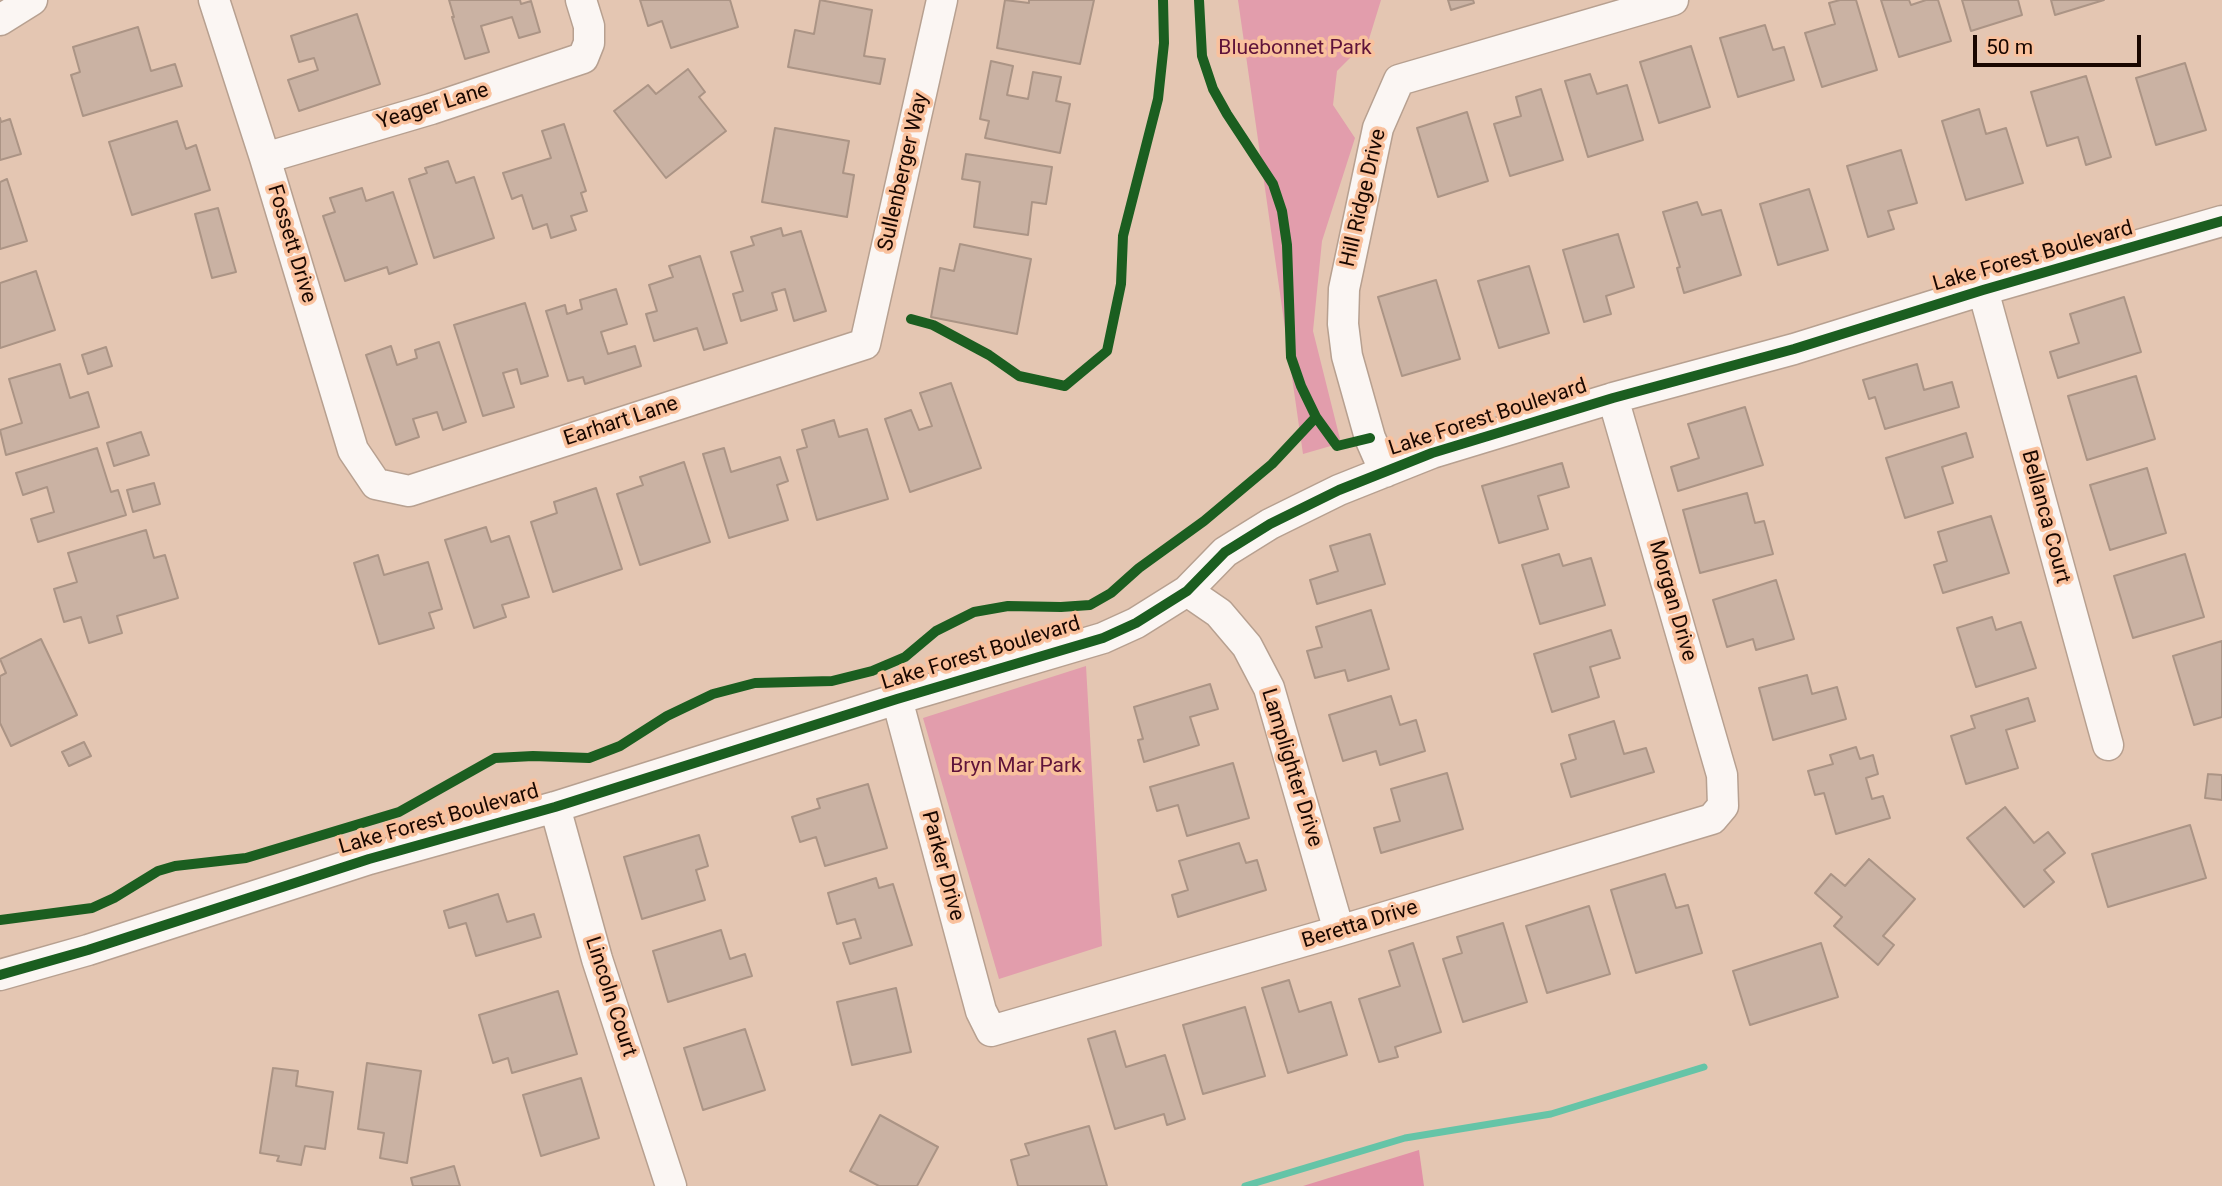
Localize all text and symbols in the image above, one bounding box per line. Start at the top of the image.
scale bar [1977,21,2145,65]
text: 50 m [1986,35,2033,59]
park label: Bluebonnet Park [1218,36,1372,62]
street label: Yeager Lane [374,78,492,136]
street label: Sullenberger Way [874,90,934,254]
street label: Hill Ridge Drive [1336,127,1392,269]
street label: Fossett Drive [261,182,321,306]
street label: Lake Forest Boulevard [1930,216,2136,298]
street label: Lake Forest Boulevard [1386,374,1590,462]
street label: Earhart Lane [561,392,681,452]
street label: Bellanca Court [2015,448,2075,586]
street label: Morgan Drive [1643,538,1701,664]
street label: Lake Forest Boulevard [878,612,1084,696]
street label: Lamplighter Drive [1255,686,1327,850]
park label: Bryn Mar Park [950,754,1082,780]
street label: Lake Forest Boulevard [336,779,542,861]
street label: Parker Drive [915,808,969,924]
street label: Beretta Drive [1299,895,1421,955]
street label: Lincoln Court [579,934,641,1060]

